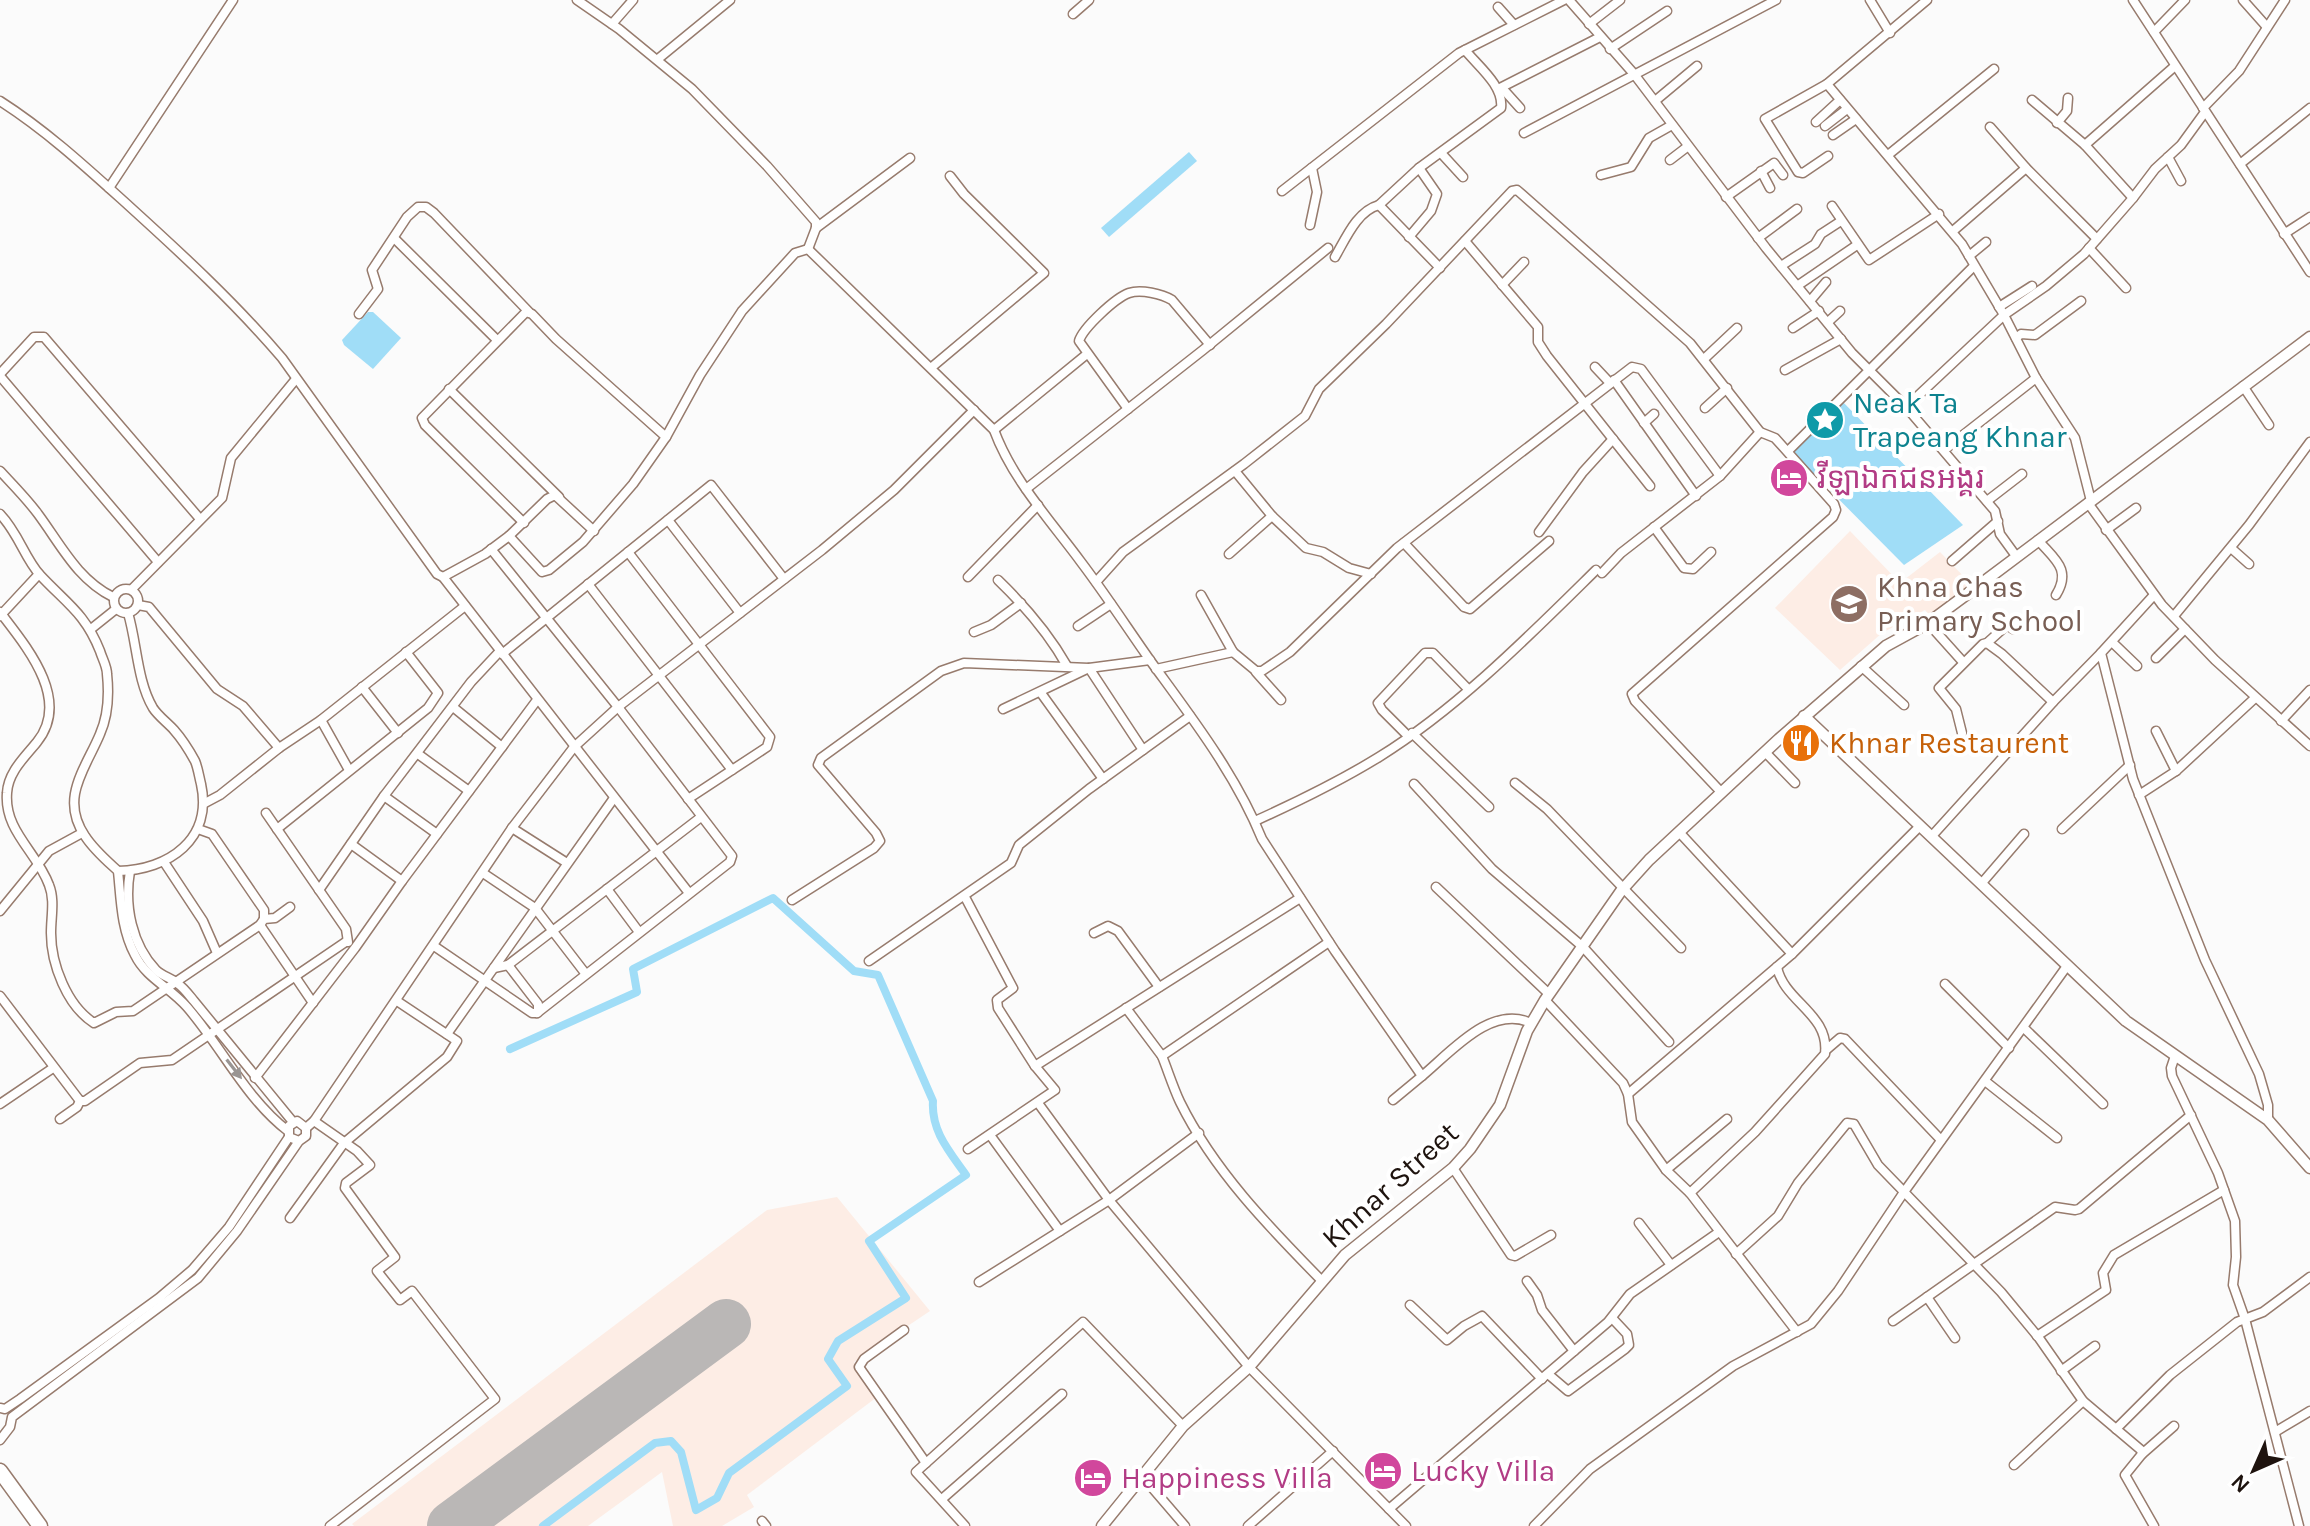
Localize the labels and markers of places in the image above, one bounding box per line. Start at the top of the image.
place label: Neak Ta Trapeang Khnar [1853,385,2067,455]
place icon: Neak Ta Trapeang Khnar [1804,399,1846,441]
hotel icon: វីឡាឯកជនអង្គរ [1768,457,1810,499]
place label: វីឡាឯកជនអង្គរ [1817,459,1984,497]
place label: Khna Chas Primary School [1877,569,2083,639]
school or university icon: Khna Chas Primary School [1828,583,1870,625]
restaurant icon: Khnar Restaurent [1780,722,1822,764]
place label: Khnar Restaurent [1829,725,2069,761]
hotel icon: Lucky Villa [1362,1450,1404,1492]
place label: Lucky Villa [1411,1453,1555,1489]
hotel icon: Happiness Villa [1072,1457,1114,1499]
place label: Happiness Villa [1121,1460,1333,1496]

